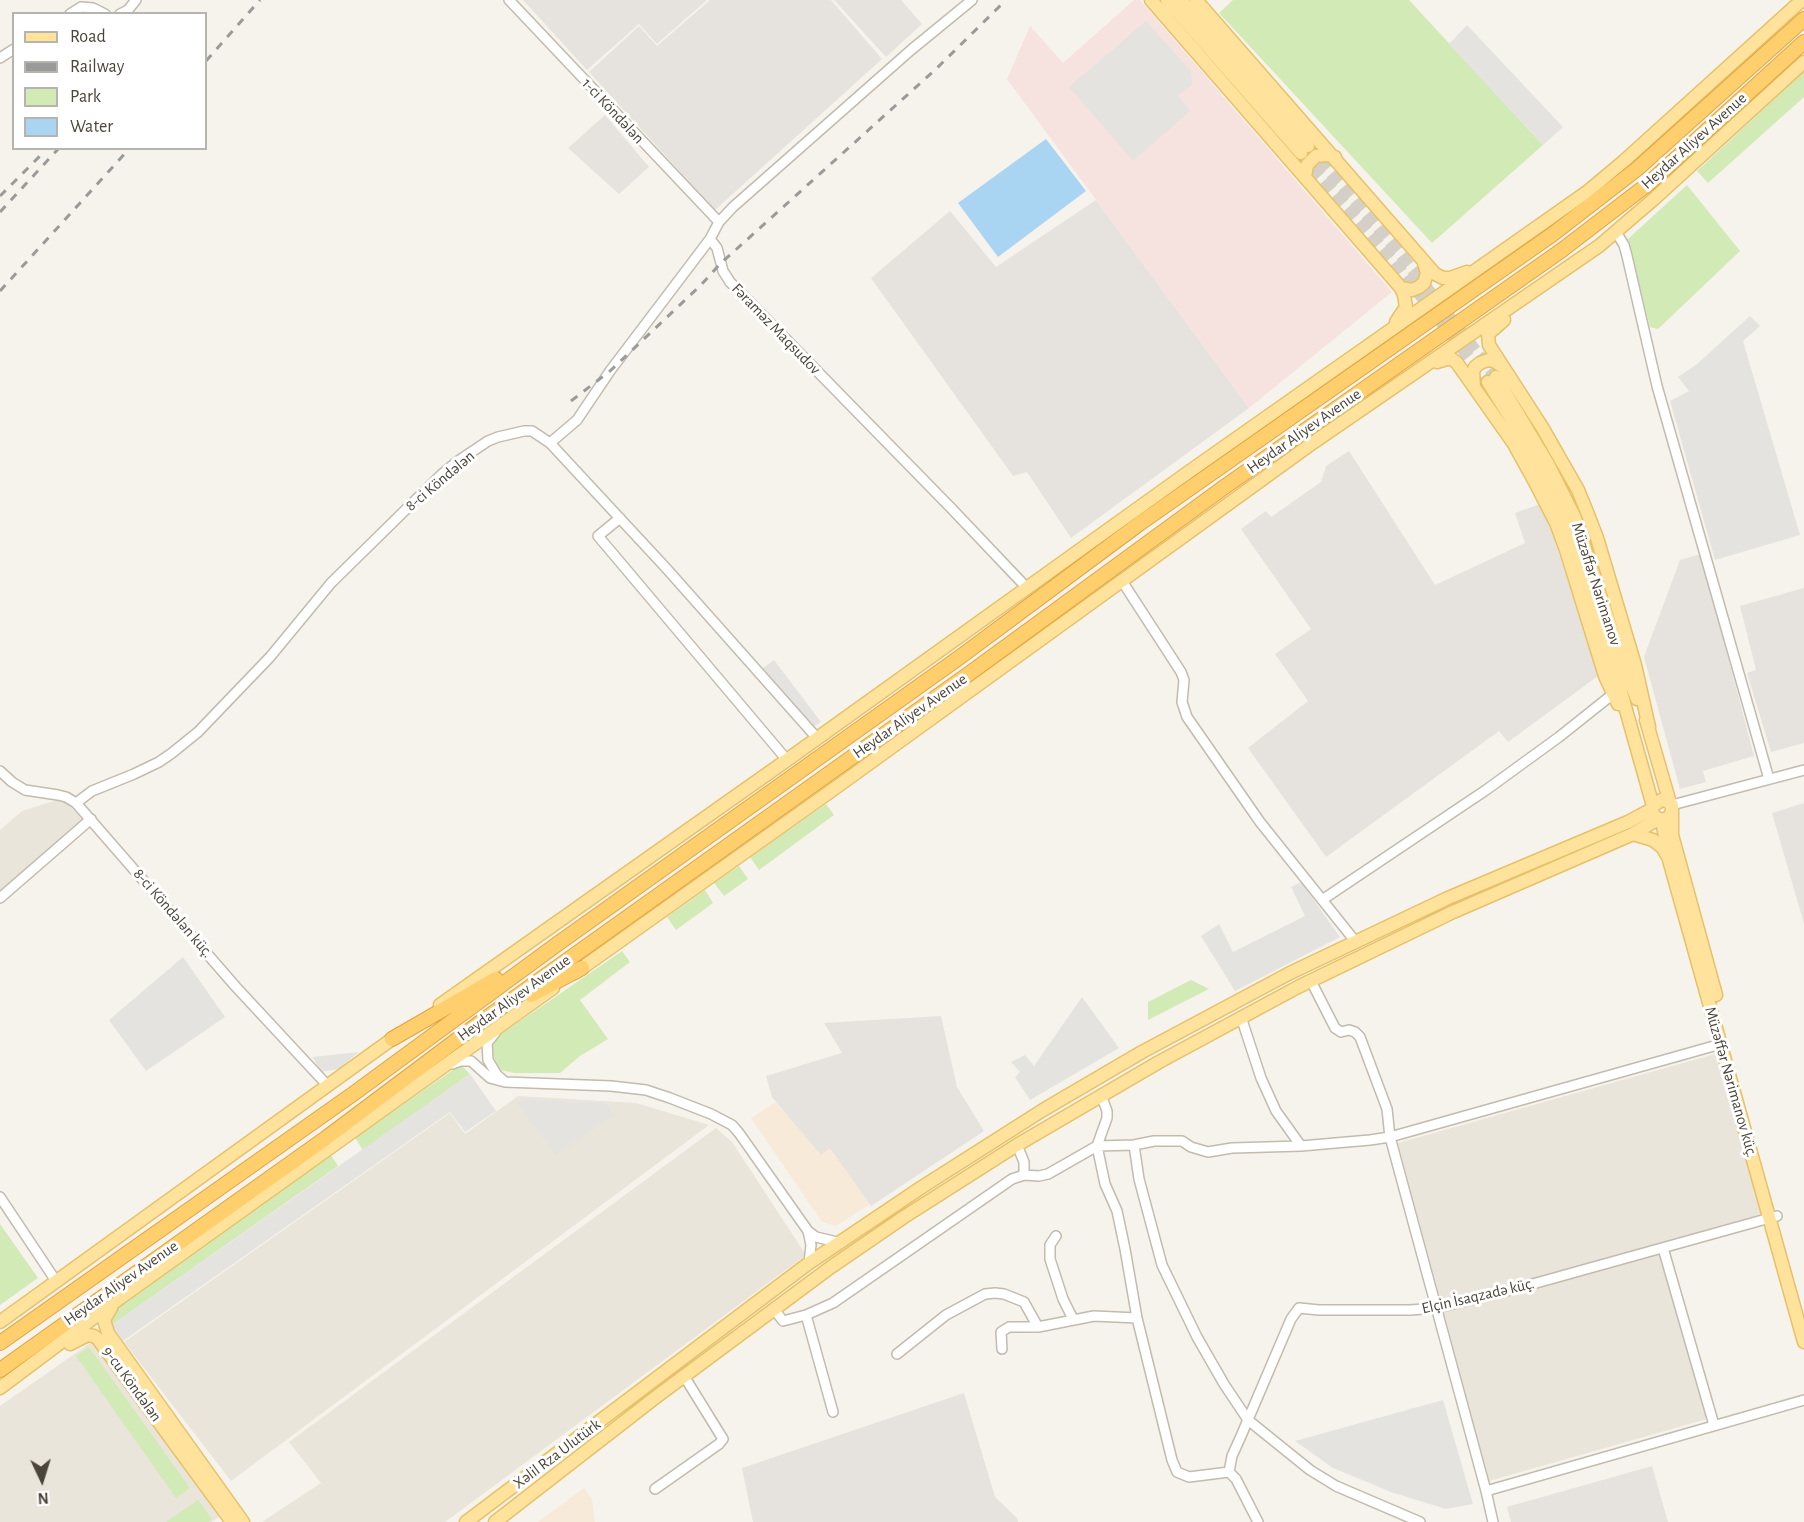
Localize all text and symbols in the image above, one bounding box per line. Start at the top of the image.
legend [12,12,207,150]
text: Road [70,28,106,46]
text: Railway [70,58,124,76]
street label: 1-ci Köndələn [578,74,648,148]
text: Park [70,88,101,106]
street label: Heydar Aliyev Avenue [1637,89,1751,193]
text: Water [70,118,113,136]
street label: Fəraməz Maqsudov [727,279,825,379]
street label: Heydar Aliyev Avenue [1243,384,1365,478]
street label: 8-ci Köndələn [401,446,479,516]
street label: Müzəffər Nərimanov [1567,520,1625,648]
street label: Heydar Aliyev Avenue [849,669,971,763]
street label: 8-ci Köndələn küç. [129,864,217,962]
street label: Heydar Aliyev Avenue [454,951,574,1045]
street label: Müzəffər Nərimanov küç. [1700,1005,1762,1159]
street label: Heydar Aliyev Avenue [60,1236,182,1330]
street label: Elçin İsaqzadə küç. [1420,1274,1536,1318]
street label: 9-cu Köndələn [98,1342,166,1426]
street label: Xəlil Rza Ulutürk [510,1415,604,1493]
north arrow [12,1450,72,1510]
text: N [37,1490,49,1506]

